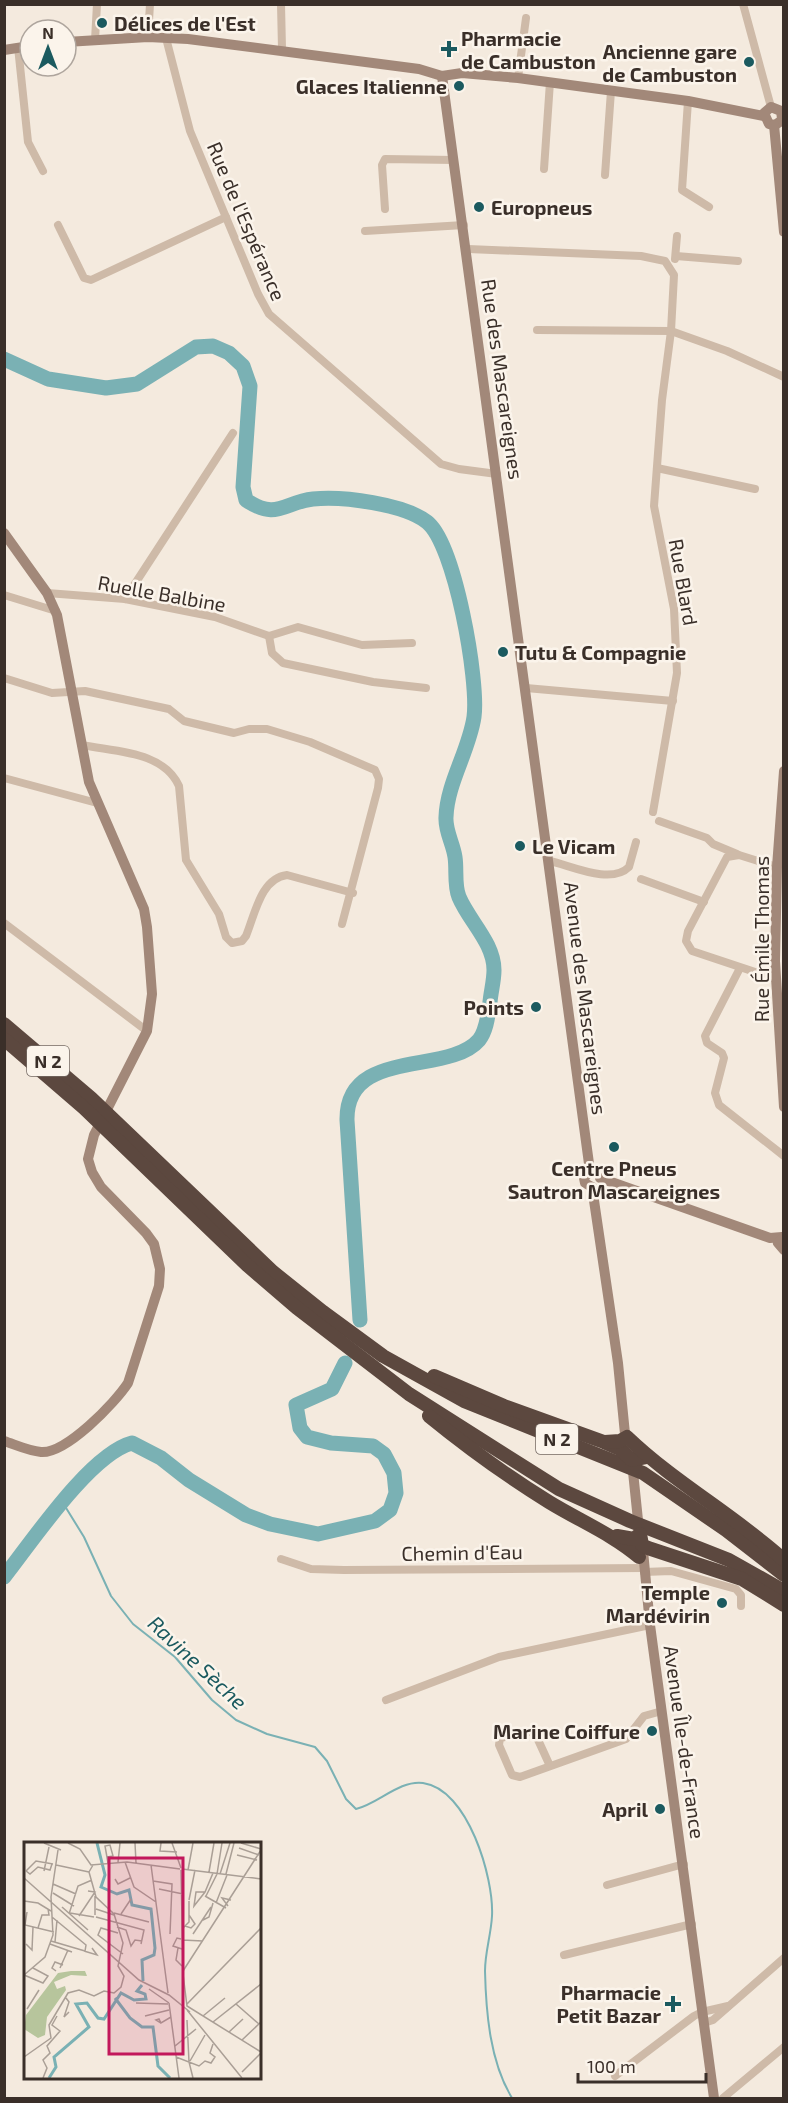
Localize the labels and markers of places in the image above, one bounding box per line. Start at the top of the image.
place label: Délices de l'Est [114,11,256,35]
marker: Délices de l'Est [95,16,109,30]
place label: Pharmacie de Cambuston [461,26,596,73]
place label: Ancienne gare de Cambuston [602,39,737,86]
marker: Pharmacie de Cambuston [442,42,456,56]
marker: Ancienne gare de Cambuston [742,55,756,69]
place label: Glaces Italienne [296,74,447,98]
marker: Glaces Italienne [452,79,466,93]
place label: Europneus [491,195,592,219]
marker: Europneus [472,200,486,214]
place label: Tutu & Compagnie [515,640,686,664]
marker: Tutu & Compagnie [496,645,510,659]
place label: Le Vicam [532,834,615,858]
marker: Le Vicam [513,839,527,853]
place label: Points [464,995,524,1019]
marker: Points [529,1000,543,1014]
marker: Centre Pneus Sautron Mascareignes [607,1140,621,1154]
place label: Centre Pneus Sautron Mascareignes [508,1156,720,1203]
place label: Temple Mardévirin [606,1580,710,1627]
marker: Temple Mardévirin [715,1596,729,1610]
place label: Marine Coiffure [493,1719,640,1743]
marker: Marine Coiffure [645,1724,659,1738]
place label: April [602,1797,648,1821]
marker: April [653,1802,667,1816]
place label: Pharmacie Petit Bazar [557,1980,661,2027]
marker: Pharmacie Petit Bazar [666,1997,680,2011]

